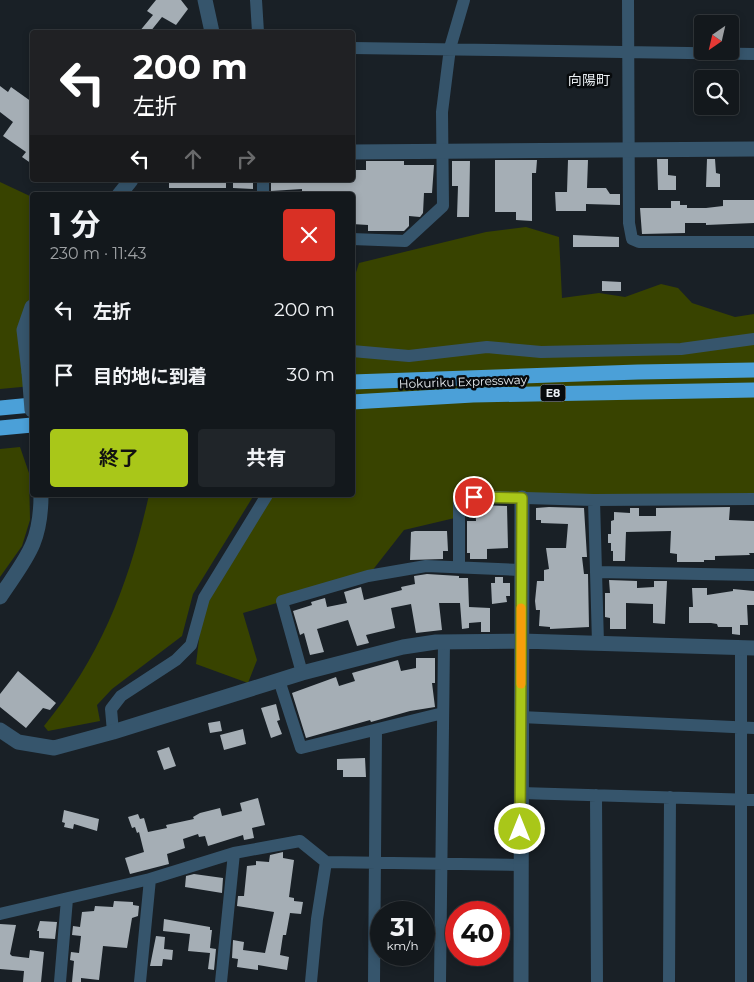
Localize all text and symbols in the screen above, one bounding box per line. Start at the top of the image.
north arrow [694,15,739,60]
map controls [694,15,739,115]
text: 200 m [133,45,248,88]
icon: left [50,50,115,115]
button: search [694,70,739,115]
district label: 向陽町 [568,71,610,89]
text: 左折 [133,93,177,120]
icon: left [126,145,154,173]
icon: ahead [179,145,207,173]
icon: right [232,145,260,173]
text: 1 分 [50,206,100,243]
button: close [283,209,335,261]
text: 230 m · 11:43 [50,244,147,263]
icon: left [50,296,78,324]
text: 200 m [274,298,335,321]
text: 左折 [93,300,131,323]
icon: arrive [50,361,78,389]
text: 30 m [287,363,335,386]
text: 目的地に到着 [93,365,207,388]
street label: Hokuriku Expressway [399,372,528,391]
road number: E8 [540,384,566,402]
button: 終了 [50,429,188,487]
button: 共有 [198,429,335,487]
pin [453,476,495,518]
icon: arrive [460,483,488,511]
position arrow [493,802,545,854]
speed limit sign: 40 [445,901,510,966]
text: 31 [390,912,415,942]
text: km/h [386,938,419,953]

